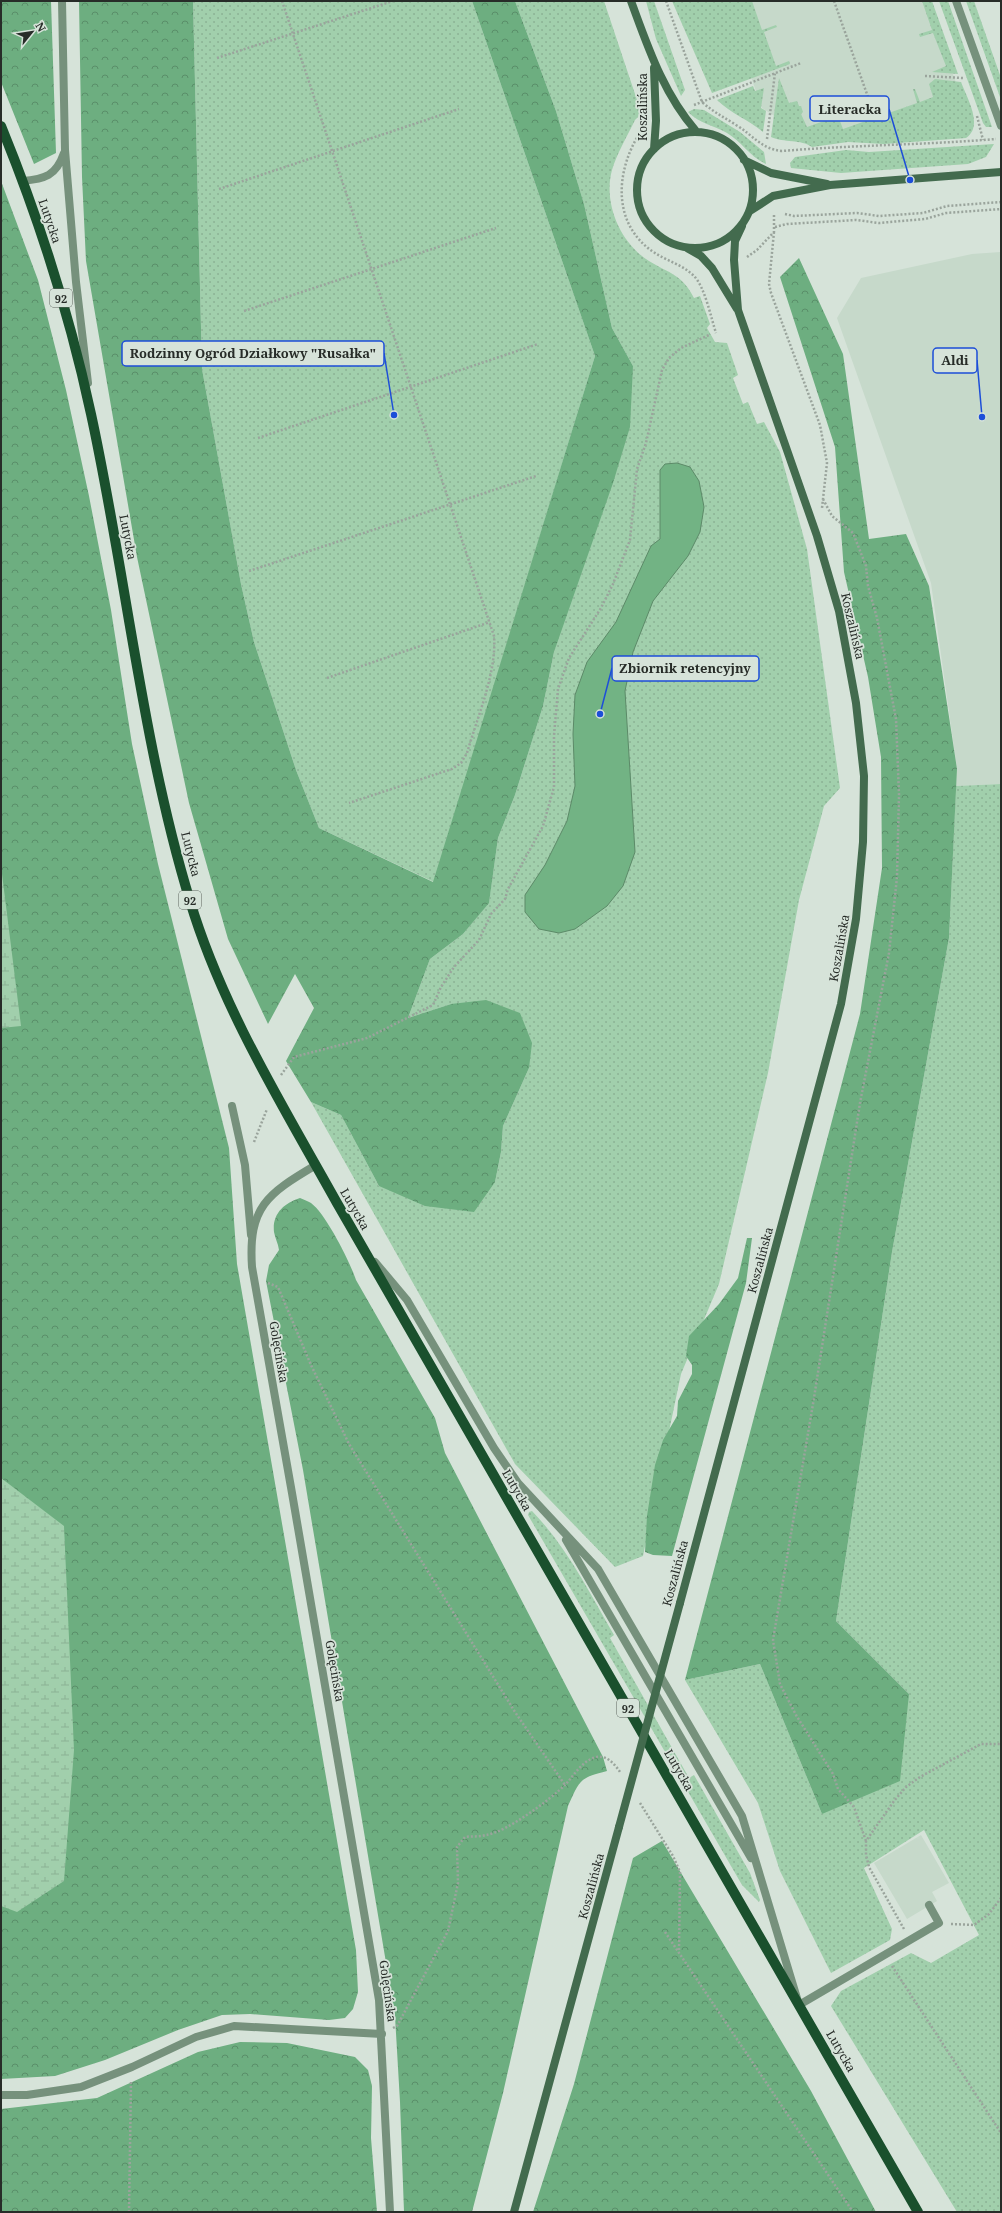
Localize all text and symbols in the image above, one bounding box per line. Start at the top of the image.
north arrow [12,12,52,52]
text: N [32,19,50,35]
street label: Koszalińska [634,73,651,141]
callout: Literacka [810,96,889,121]
text: Literacka [818,100,882,118]
street label: Lutycka [35,197,66,246]
road number: 92 [50,289,72,307]
callout: Rodzinny Ogród Działkowy "Rusałka" [122,341,384,366]
text: Rodzinny Ogród Działkowy "Rusałka" [130,344,376,362]
callout: Aldi [933,348,977,373]
text: Aldi [941,351,969,369]
street label: Lutycka [115,513,141,561]
street label: Koszalińska [837,591,869,661]
callout: Zbiornik retencyjny [612,656,759,681]
text: Zbiornik retencyjny [619,659,751,677]
street label: Lutycka [177,830,205,879]
road number: 92 [179,891,201,909]
street label: Koszalińska [825,913,853,983]
street label: Lutycka [336,1185,374,1233]
street label: Koszalińska [743,1225,777,1295]
street label: Golęcińska [265,1320,293,1384]
street label: Lutycka [498,1466,536,1514]
street label: Koszalińska [658,1538,692,1608]
street label: Golęcińska [321,1639,349,1703]
road number: 92 [617,1699,639,1717]
street label: Lutycka [660,1746,698,1794]
street label: Koszalińska [574,1851,608,1921]
street label: Golęcińska [375,1959,401,2023]
street label: Lutycka [822,2027,860,2075]

